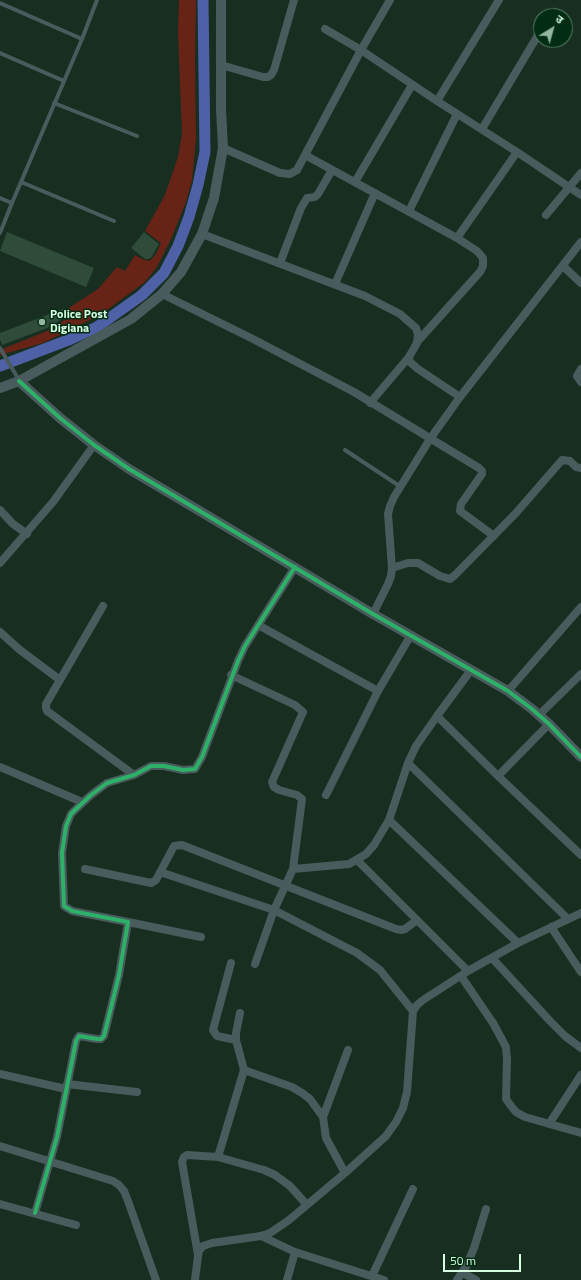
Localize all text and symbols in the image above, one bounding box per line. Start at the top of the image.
north arrow [533,8,573,48]
text: उ [552,11,567,28]
place label: Police Post Digiana [50,308,107,336]
marker: Police Post Digiana [37,317,47,327]
scale bar [445,1246,523,1272]
text: 50 m [450,1251,476,1270]

